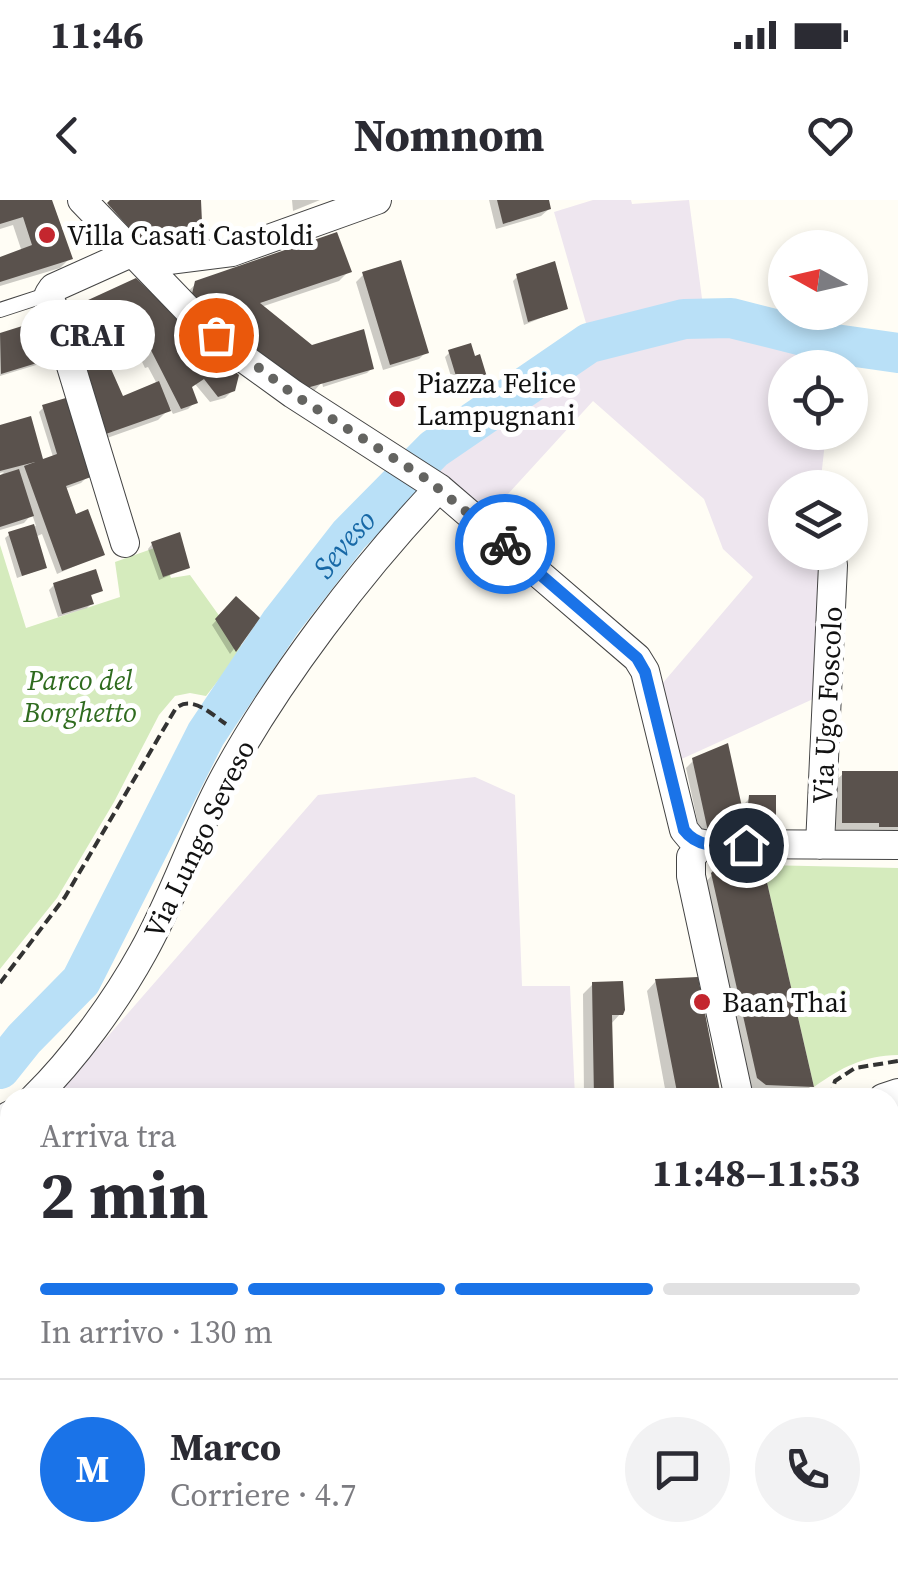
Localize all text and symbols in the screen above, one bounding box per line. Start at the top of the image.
text: 11:46 [50,9,144,61]
text: Nomnom [353,104,545,166]
icon: back [40,108,95,163]
icon: heart [803,108,858,163]
place label: Villa Casati Castoldi [67,216,314,254]
marker: Villa Casati Castoldi [36,224,58,246]
north arrow [768,230,868,330]
map controls [768,230,868,570]
pin [174,293,259,378]
callout: CRAI [21,300,156,370]
icon: bag [189,308,244,363]
text: CRAI [49,313,126,357]
button: locate [768,350,868,450]
place label: Piazza Felice Lampugnani [417,364,576,434]
marker: Piazza Felice Lampugnani [386,388,408,410]
button: layers [768,470,868,570]
courier [455,494,555,594]
water label: Seveso [303,500,384,586]
icon: bike [478,517,533,572]
street label: Via Ugo Foscolo [803,605,851,805]
park label: Parco del Borghetto [22,661,137,731]
street label: Via Lungo Seveso [135,733,263,945]
pin [704,803,789,888]
icon: home [719,818,774,873]
place label: Baan Thai [722,983,847,1021]
marker: Baan Thai [691,991,713,1013]
text: Arriva tra [40,1114,177,1158]
text: 11:48–11:53 [652,1147,860,1199]
text: 2 min [40,1151,209,1240]
text: In arrivo · 130 m [40,1310,273,1354]
button: chat [625,1417,730,1522]
button: phone [755,1417,860,1522]
text: Marco [170,1421,281,1473]
text: M [75,1443,110,1495]
text: Corriere · 4.7 [170,1473,356,1517]

